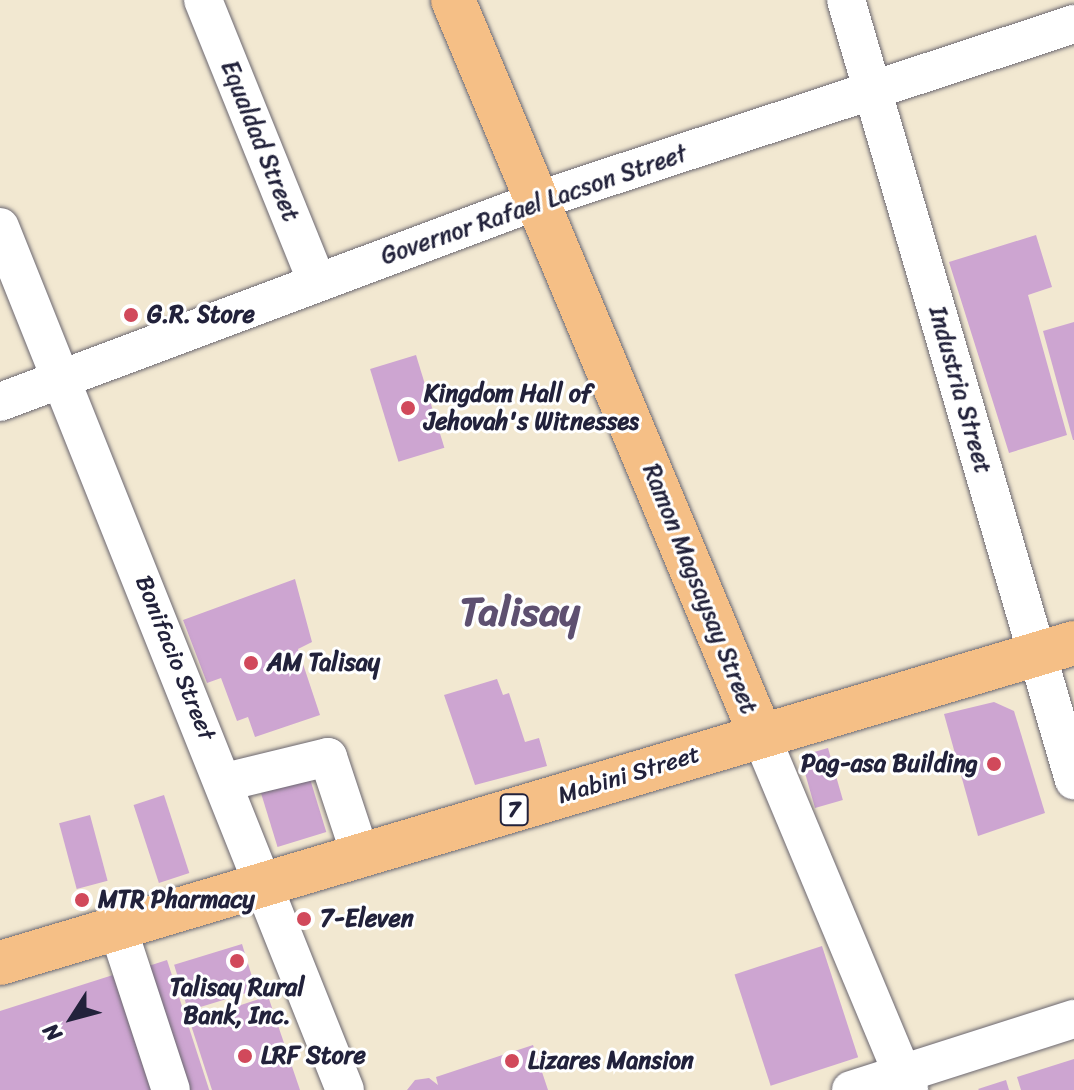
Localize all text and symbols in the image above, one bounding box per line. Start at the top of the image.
street label: Equaldad Street [215,57,305,225]
street label: Governor Rafael Lacson Street [377,139,691,271]
place label: G.R. Store [147,301,257,329]
street label: Industria Street [922,303,998,477]
marker: G.R. Store [122,306,140,324]
place label: Kingdom Hall of Jehovah's Witnesses [424,380,639,436]
marker: Kingdom Hall of Jehovah's Witnesses [399,399,417,417]
street label: Ramon Magsaysay Street [637,460,763,718]
street label: Bonifacio Street [129,571,221,745]
district label: Talisay [460,588,580,636]
place label: AM Talisay [267,649,381,677]
marker: AM Talisay [242,654,260,672]
street label: Mabini Street [555,740,703,810]
place label: Pag-asa Building [801,750,978,778]
marker: Pag-asa Building [985,755,1003,773]
road number: 7 [498,792,530,828]
place label: MTR Pharmacy [98,886,255,914]
marker: MTR Pharmacy [73,891,91,909]
place label: 7-Eleven [320,905,414,933]
marker: 7-Eleven [295,910,313,928]
marker: Talisay Rural Bank, Inc. [228,952,246,970]
place label: Talisay Rural Bank, Inc. [170,974,304,1030]
north arrow [32,978,112,1058]
text: N [32,1015,72,1050]
place label: LRF Store [261,1042,366,1070]
marker: LRF Store [236,1047,254,1065]
place label: Lizares Mansion [528,1047,694,1075]
marker: Lizares Mansion [503,1052,521,1070]

